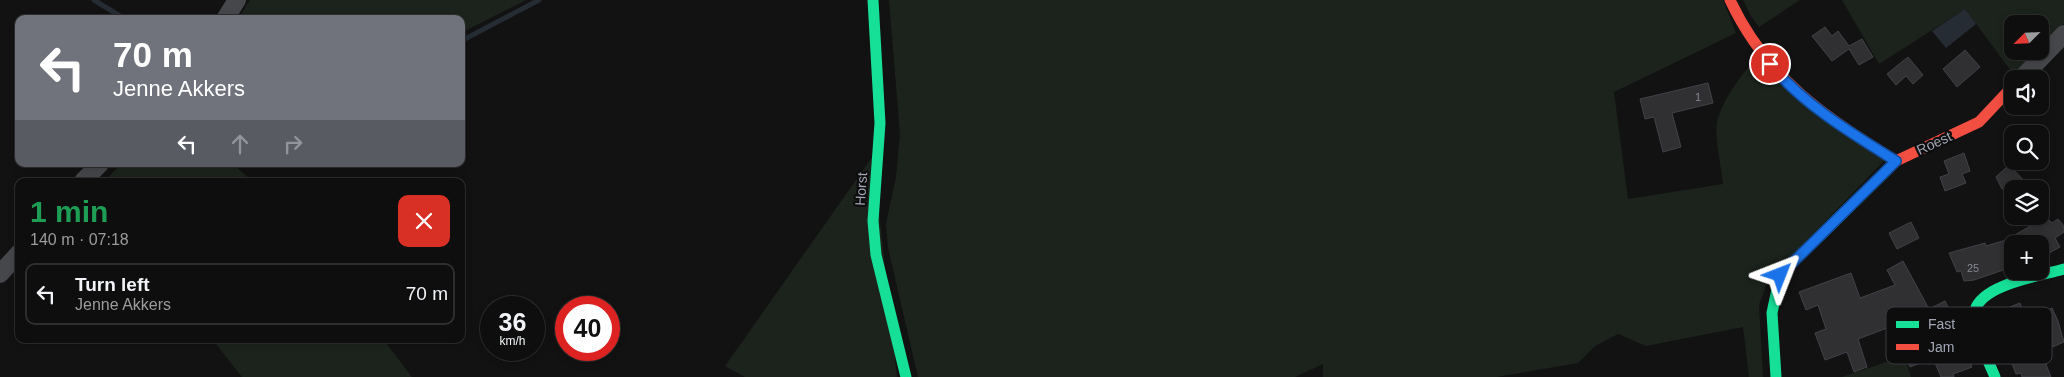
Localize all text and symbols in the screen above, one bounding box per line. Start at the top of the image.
north arrow [2004,15,2049,60]
map controls [2004,15,2049,280]
icon: left [30,35,95,100]
text: 70 m [113,35,193,74]
pin [1749,43,1791,85]
icon: arrive [1756,50,1784,78]
button: sound [2004,70,2049,115]
text: Jenne Akkers [113,76,245,101]
house number: 1 [1695,91,1701,103]
button: search [2004,125,2049,170]
street label: Roest [1914,128,1954,158]
icon: left [173,130,201,158]
icon: ahead [226,130,254,158]
icon: right [279,130,307,158]
street label: Horst [852,172,870,206]
button: layers [2004,180,2049,225]
text: 1 min [30,195,108,228]
button: close [398,195,450,247]
text: 140 m · 07:18 [30,231,129,248]
button: + [2004,235,2049,280]
position arrow [1753,248,1805,300]
house number: 25 [1967,262,1979,274]
text: Turn left [75,274,150,295]
icon: left [32,280,60,308]
text: 70 m [406,283,448,304]
text: Jenne Akkers [75,296,171,313]
speed limit sign: 40 [555,296,620,361]
legend [1886,307,2052,364]
text: 36 [499,308,526,336]
text: Fast [1928,316,1955,332]
text: km/h [499,334,526,348]
text: Jam [1928,339,1954,355]

